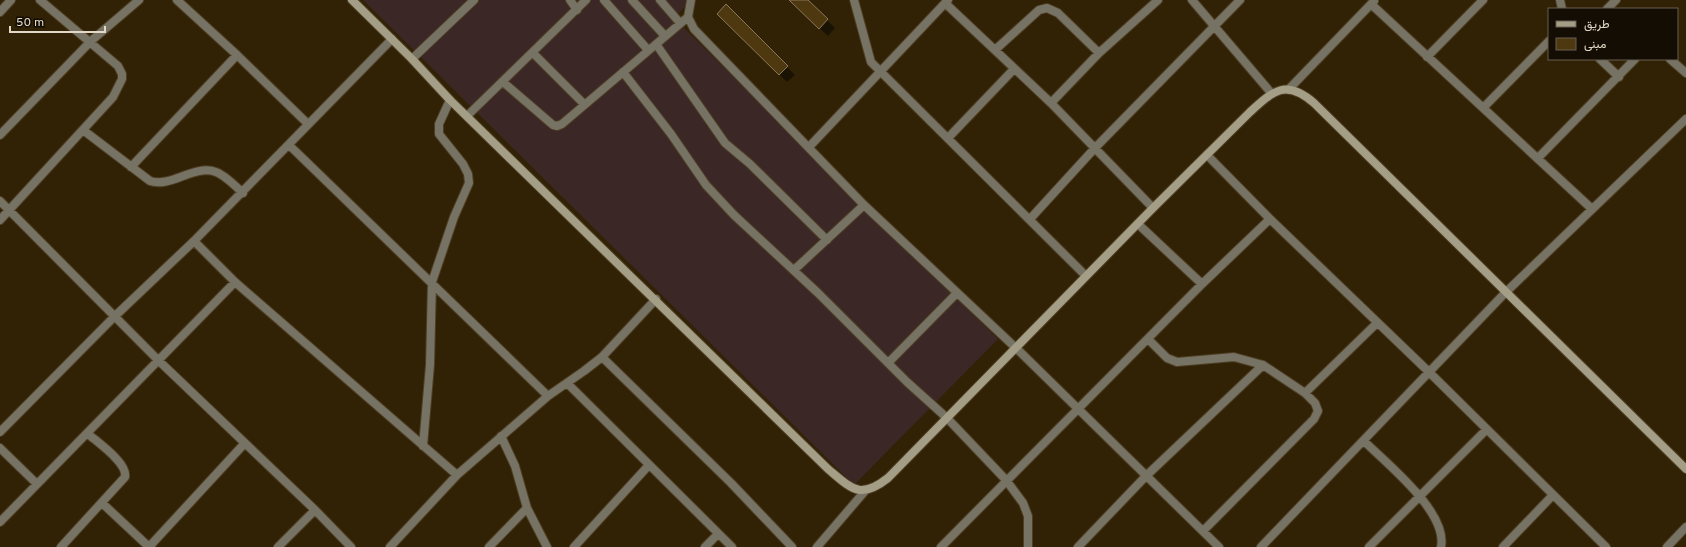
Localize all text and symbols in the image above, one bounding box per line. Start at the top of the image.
scale bar [10,8,105,34]
legend [1548,8,1678,60]
text: 50 m [16,15,44,31]
text: طريق [1584,17,1610,33]
text: مبنى [1584,37,1606,53]

